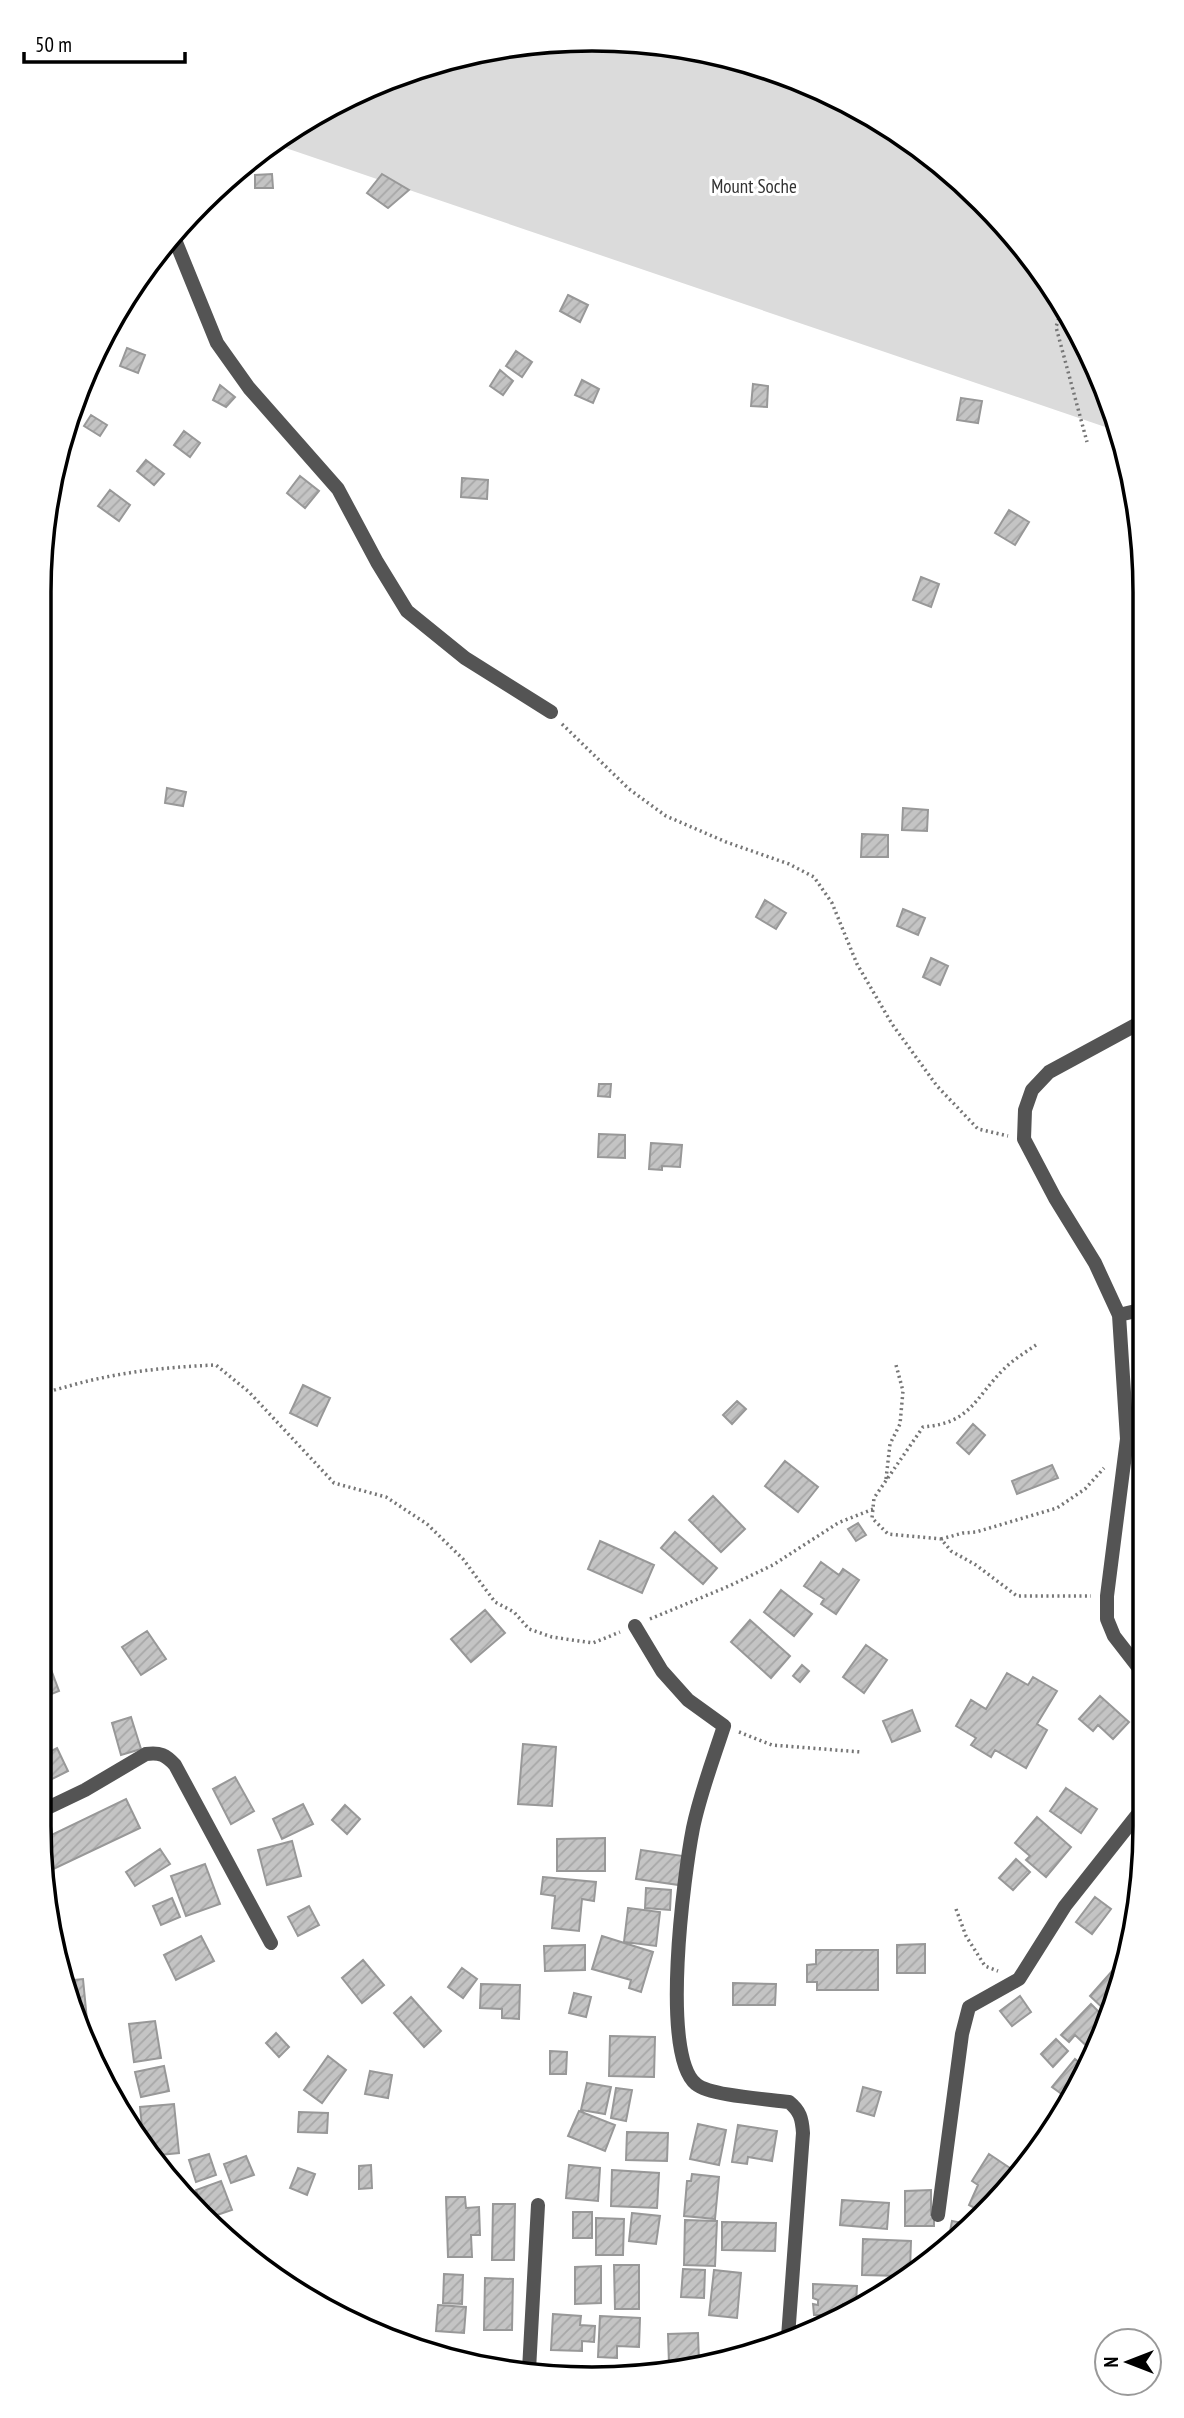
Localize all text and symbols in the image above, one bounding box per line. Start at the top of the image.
scale bar [24,21,186,65]
text: 50 m [35,31,72,58]
park label: Mount Soche [711,174,797,198]
north arrow [1093,2327,1163,2397]
text: N [1099,2357,1123,2367]

